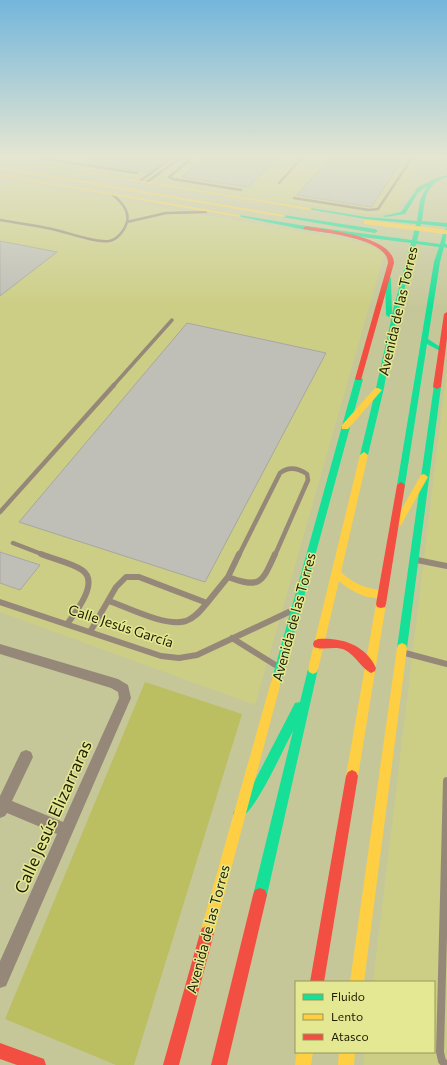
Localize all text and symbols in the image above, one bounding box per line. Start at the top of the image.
street label: Avenida de las Torres [374,245,421,377]
street label: Avenida de las Torres [268,551,319,683]
street label: Calle Jesús García [66,601,176,651]
street label: Calle Jesús Elizarraras [9,737,96,897]
street label: Avenida de las Torres [182,863,233,995]
legend [295,981,435,1053]
text: Fluido [331,989,365,1003]
text: Lento [331,1009,363,1023]
text: Atasco [331,1029,369,1043]

